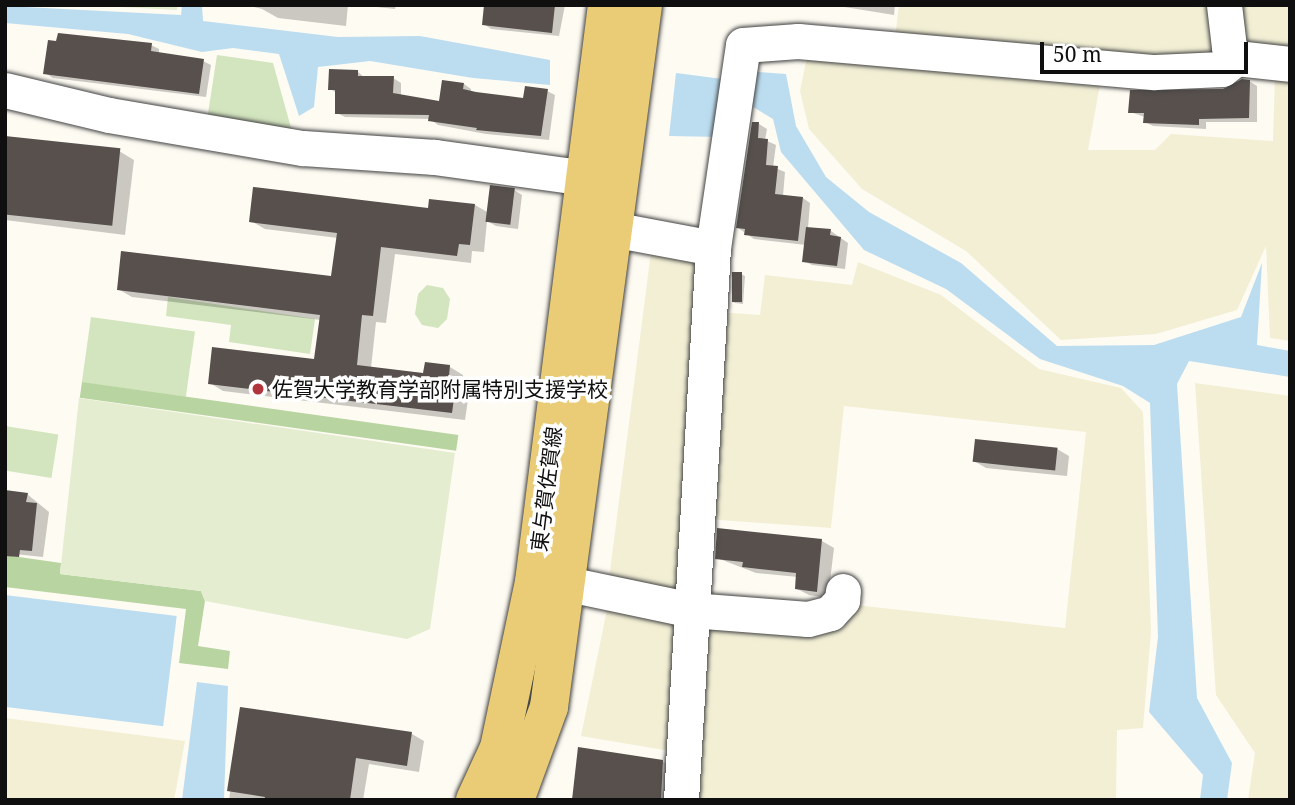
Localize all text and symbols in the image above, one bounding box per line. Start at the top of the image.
scale bar [1043,28,1251,72]
text: 50 m [1053,40,1102,68]
place label: 佐賀大学教育学部附属特別支援学校 [272,376,608,402]
marker: 佐賀大学教育学部附属特別支援学校 [250,381,266,397]
street label: 東与賀佐賀線 [526,425,566,553]

